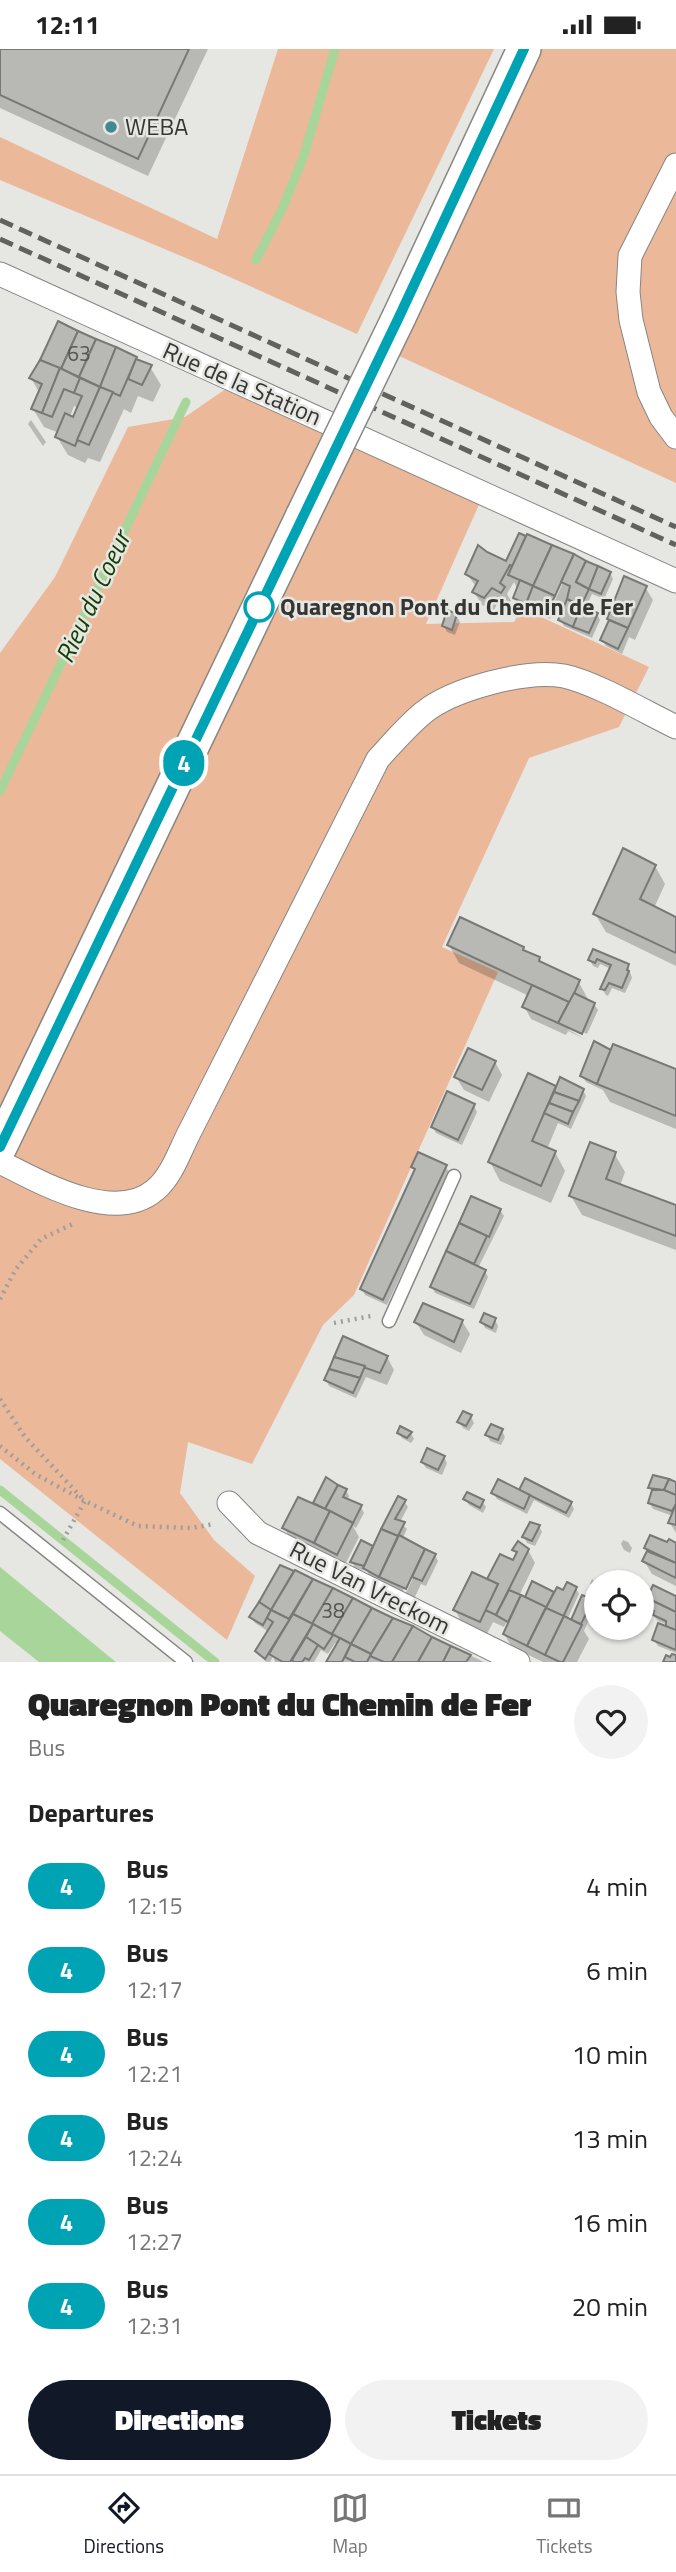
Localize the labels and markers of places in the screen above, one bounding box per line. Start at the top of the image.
place label: WEBA [125,108,188,144]
marker: WEBA [103,119,119,135]
place label: Quaregnon Pont du Chemin de Fer [280,588,633,624]
marker: Quaregnon Pont du Chemin de Fer [244,592,274,622]

